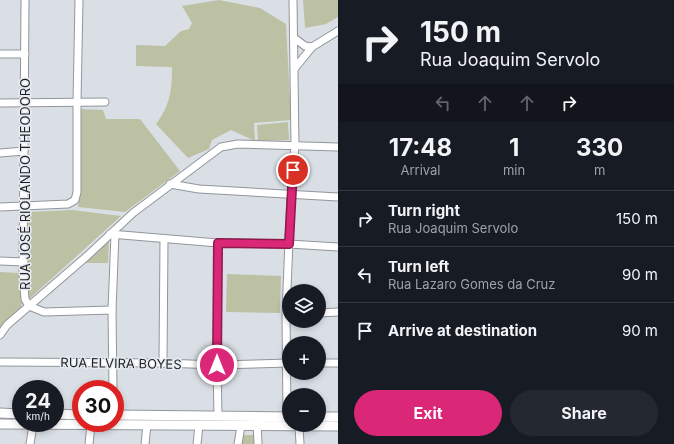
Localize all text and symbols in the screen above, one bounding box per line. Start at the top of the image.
text: 150 m [420,15,501,49]
icon: right [354,16,406,68]
text: Rua Joaquim Servolo [420,49,600,70]
street label: RUA JOSÉ RIOLANDO THEODORO [17,78,33,290]
icon: left [432,92,454,114]
icon: ahead [474,92,496,114]
icon: ahead [516,92,538,114]
icon: right [558,92,580,114]
text: 17:48 [389,133,452,162]
text: 1 [509,133,519,162]
text: 330 [576,133,623,162]
pin [276,153,310,187]
icon: arrive [282,159,304,181]
text: Arrival [400,162,440,178]
text: min [503,162,525,178]
text: m [594,162,605,178]
text: Turn right [388,201,460,220]
icon: right [354,208,376,230]
text: 150 m [616,209,658,228]
text: Rua Joaquim Servolo [388,220,518,236]
text: Turn left [388,257,449,276]
icon: left [354,264,376,286]
text: 90 m [622,265,658,284]
text: Rua Lazaro Gomes da Cruz [388,276,555,292]
map controls [282,284,326,432]
button: layers [282,284,326,328]
icon: arrive [354,320,376,342]
text: Arrive at destination [388,321,537,340]
text: 90 m [622,321,658,340]
button: + [282,336,326,380]
position arrow [196,344,238,386]
street label: RUA ELVIRA BOYES [60,354,182,372]
speed limit sign: 30 [72,380,124,432]
button: − [282,388,326,432]
text: 24 [25,389,51,413]
button: Exit [354,390,502,436]
button: Share [510,390,658,436]
text: km/h [26,410,50,422]

